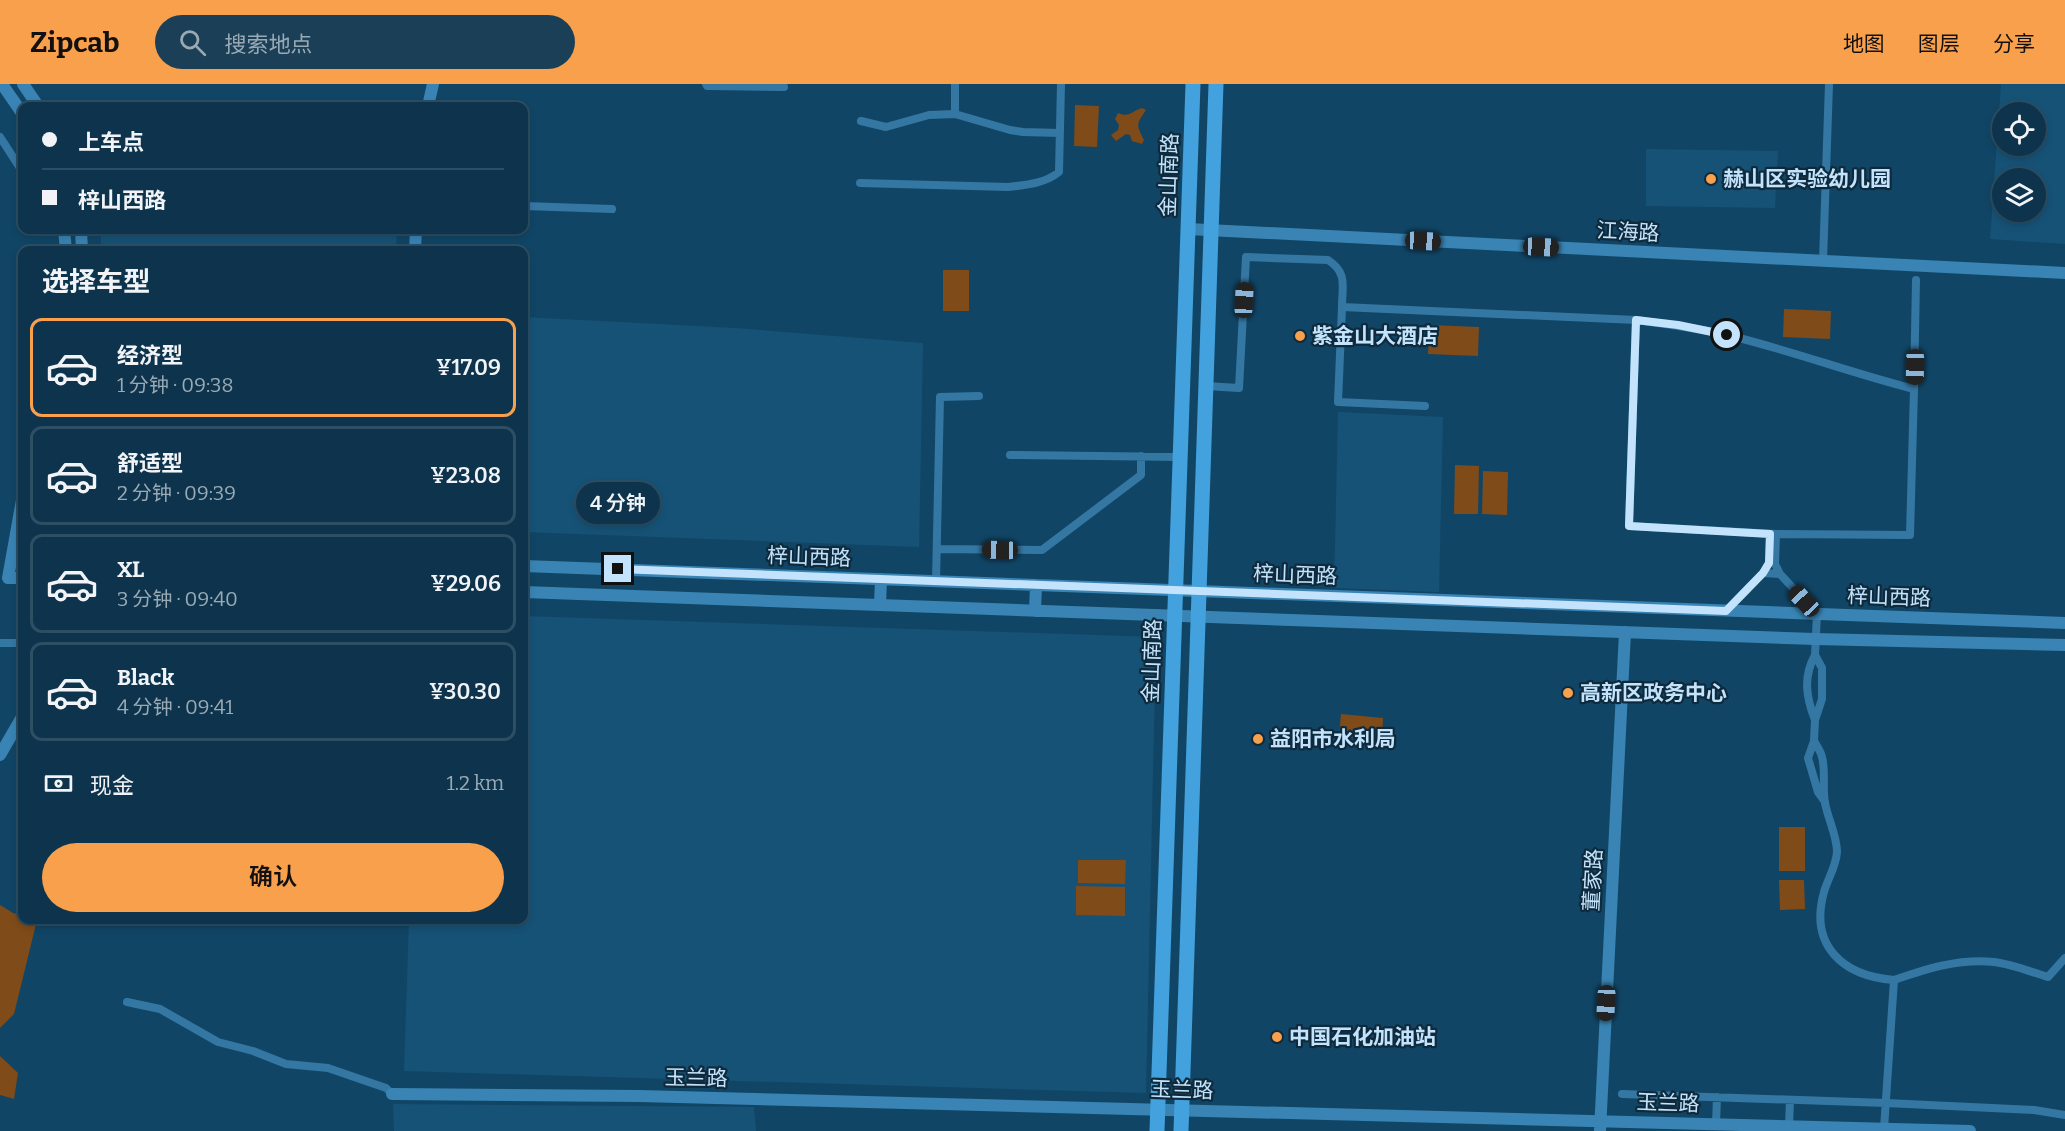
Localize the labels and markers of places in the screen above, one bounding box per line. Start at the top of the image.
place label: 赫山区实验幼儿园 [1723,166,1891,192]
marker: 赫山区实验幼儿园 [1704,172,1718,186]
place label: 紫金山大酒店 [1312,323,1438,349]
marker: 紫金山大酒店 [1293,329,1307,343]
place label: 高新区政务中心 [1580,680,1727,706]
marker: 高新区政务中心 [1561,686,1575,700]
place label: 益阳市水利局 [1270,726,1396,752]
marker: 益阳市水利局 [1251,732,1265,746]
place label: 中国石化加油站 [1289,1024,1436,1050]
marker: 中国石化加油站 [1270,1030,1284,1044]

